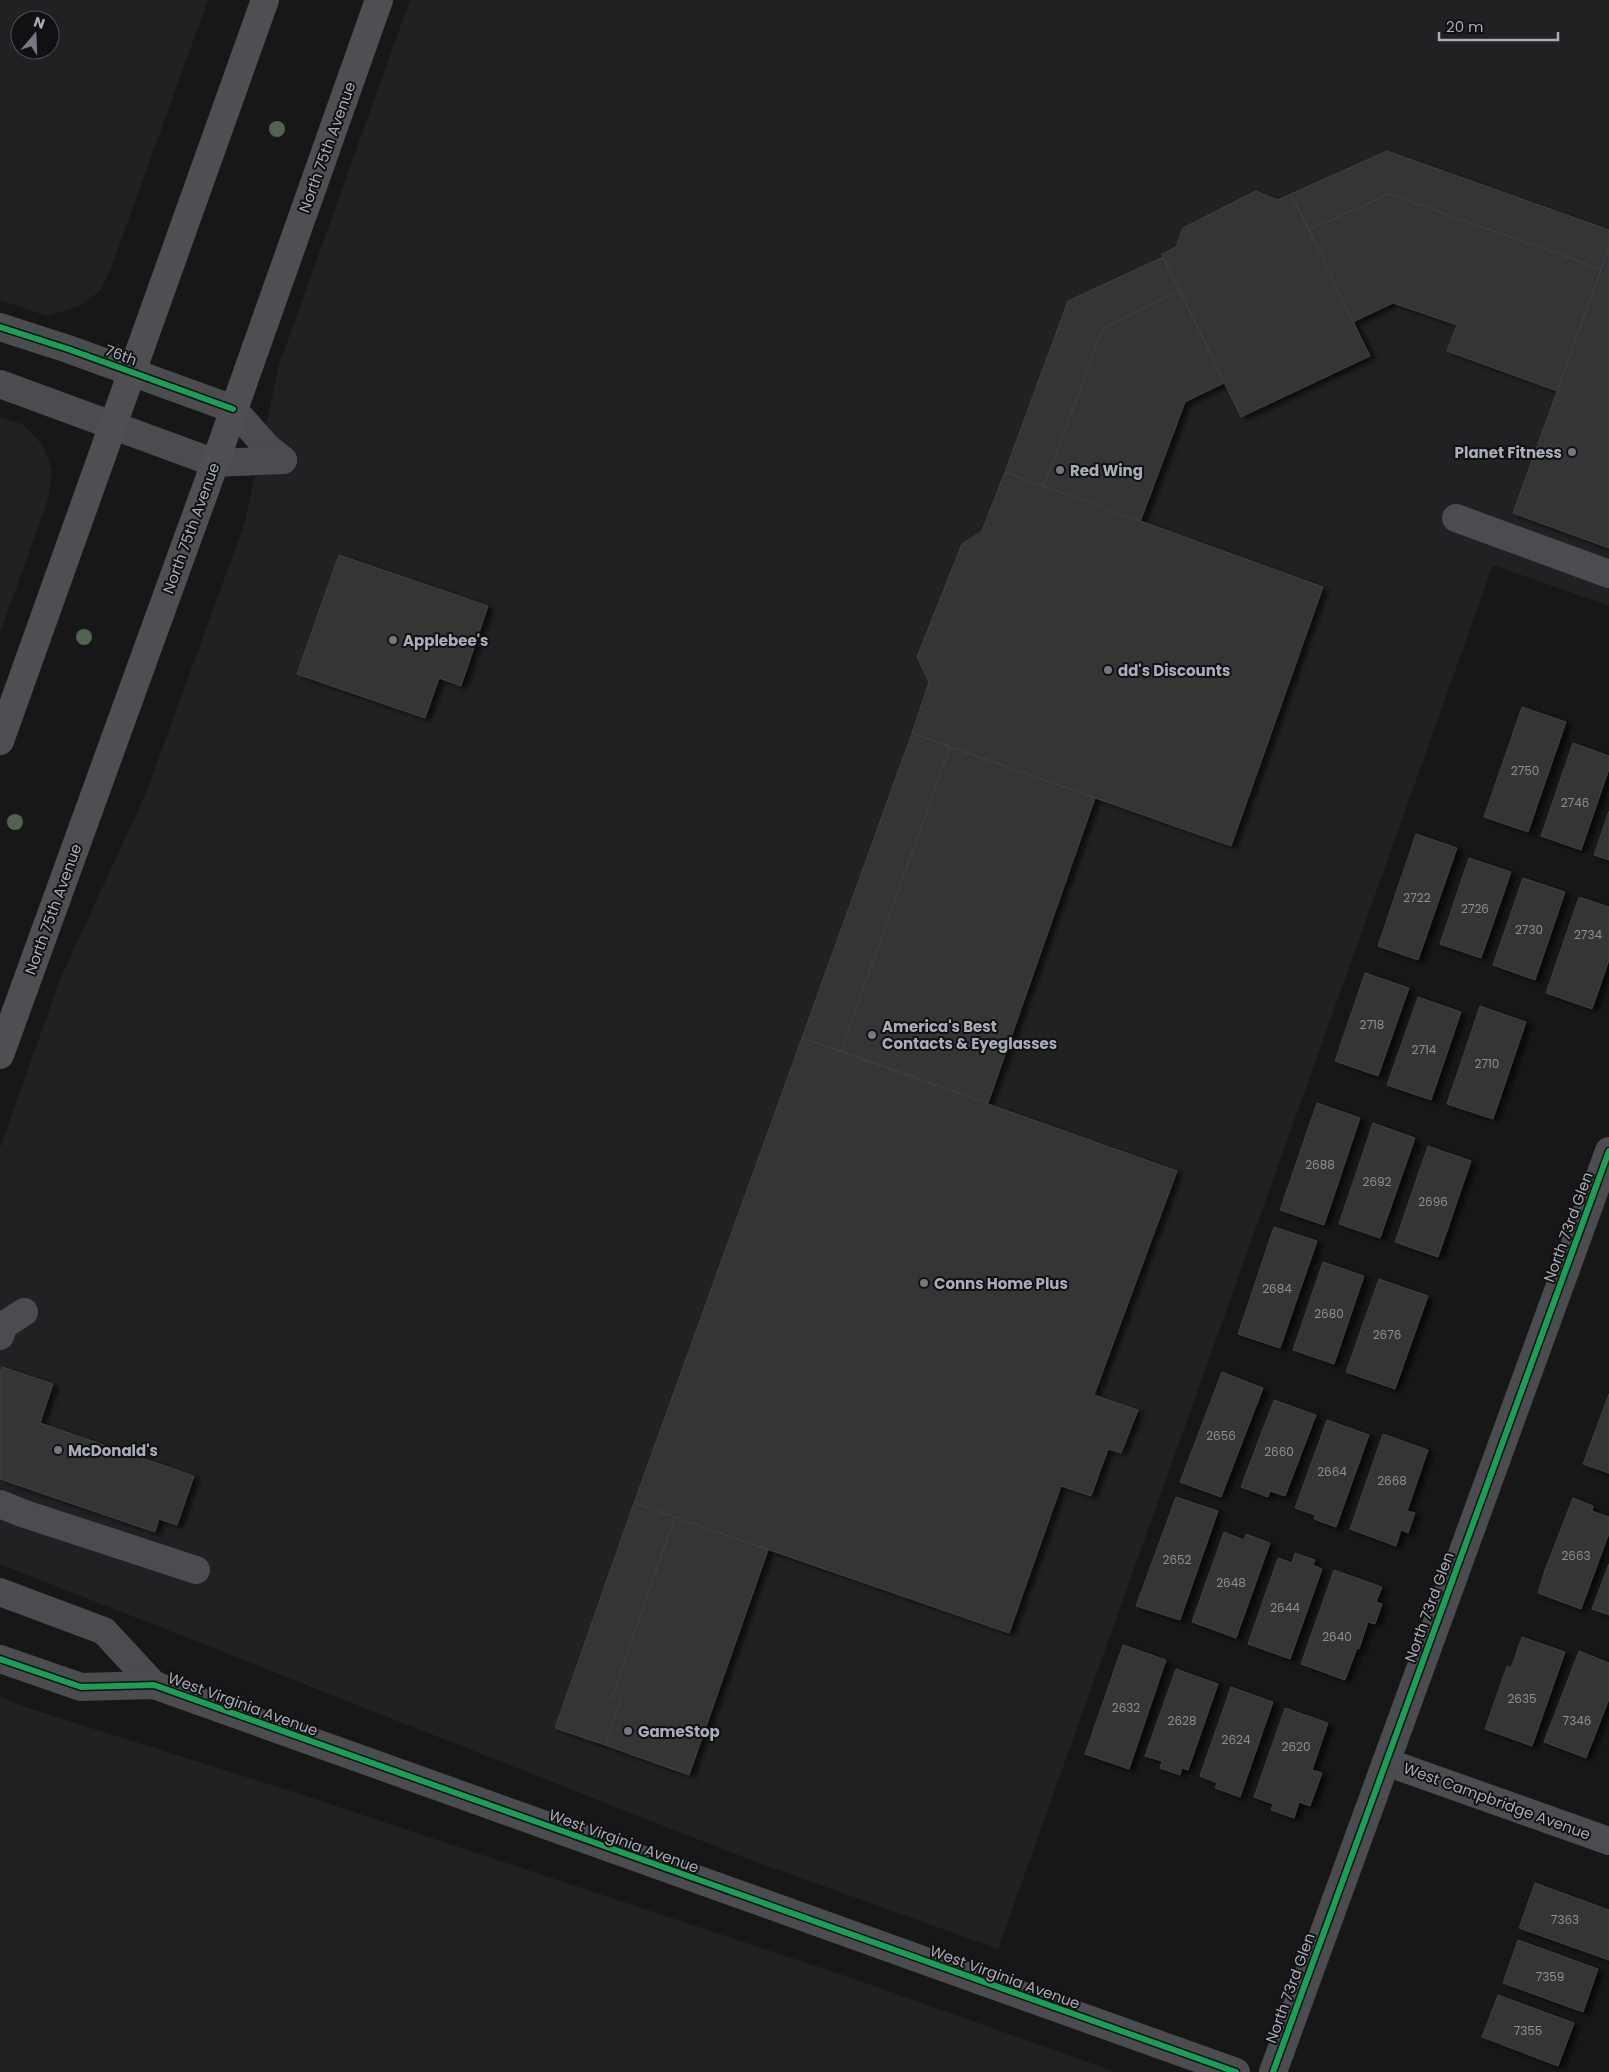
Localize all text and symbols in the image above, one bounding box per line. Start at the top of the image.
north arrow [10,10,60,60]
scale bar [1439,10,1558,42]
text: N [31,12,47,34]
text: 20 m [1446,16,1484,37]
street label: North 75th Avenue [294,79,360,215]
street label: 76th [102,340,140,370]
place label: Planet Fitness [1455,442,1562,463]
marker: Planet Fitness [1566,446,1578,458]
street label: North 75th Avenue [158,460,224,596]
place label: Red Wing [1070,460,1143,481]
marker: Red Wing [1054,464,1066,476]
place label: Applebee's [403,630,488,651]
marker: Applebee's [387,634,399,646]
place label: dd's Discounts [1118,660,1230,681]
marker: dd's Discounts [1102,664,1114,676]
house number: 2750 [1511,762,1539,779]
house number: 2746 [1561,794,1589,811]
street label: North 75th Avenue [20,841,86,977]
house number: 2722 [1403,889,1431,906]
house number: 2726 [1461,900,1489,917]
house number: 2730 [1515,921,1543,938]
house number: 2734 [1574,926,1602,943]
place label: America's Best Contacts & Eyeglasses [882,1016,1057,1054]
house number: 2718 [1360,1016,1384,1033]
marker: America's Best Contacts & Eyeglasses [866,1029,878,1041]
house number: 2714 [1412,1041,1437,1058]
house number: 2710 [1475,1055,1499,1072]
house number: 2688 [1305,1156,1335,1173]
street label: North 73rd Glen [1538,1169,1598,1285]
house number: 2692 [1363,1173,1392,1190]
house number: 2696 [1418,1193,1448,1210]
place label: Conns Home Plus [934,1273,1068,1294]
marker: Conns Home Plus [918,1277,930,1289]
house number: 2684 [1262,1280,1292,1297]
house number: 2680 [1314,1305,1344,1322]
house number: 2676 [1373,1326,1401,1343]
house number: 2656 [1206,1427,1236,1444]
place label: McDonald's [68,1440,158,1461]
house number: 2660 [1264,1443,1294,1460]
marker: McDonald's [52,1444,64,1456]
house number: 2664 [1317,1463,1347,1480]
house number: 2668 [1377,1472,1407,1489]
house number: 2663 [1561,1547,1591,1564]
street label: North 73rd Glen [1399,1549,1459,1665]
house number: 2652 [1163,1551,1192,1568]
house number: 2648 [1216,1574,1246,1591]
house number: 2644 [1270,1599,1300,1616]
house number: 2640 [1322,1628,1352,1645]
street label: West Virginia Avenue [165,1667,321,1741]
house number: 2635 [1507,1690,1537,1707]
house number: 2632 [1112,1699,1140,1716]
house number: 2628 [1168,1712,1197,1729]
house number: 7346 [1563,1712,1591,1729]
place label: GameStop [638,1721,720,1742]
marker: GameStop [622,1725,634,1737]
house number: 2624 [1222,1731,1251,1748]
house number: 2620 [1282,1738,1310,1755]
street label: West Campbridge Avenue [1400,1757,1594,1845]
street label: West Virginia Avenue [546,1804,702,1878]
house number: 7363 [1551,1911,1579,1928]
street label: North 73rd Glen [1260,1930,1320,2046]
street label: West Virginia Avenue [927,1940,1083,2014]
house number: 7359 [1536,1968,1564,1985]
house number: 7355 [1514,2022,1542,2039]

